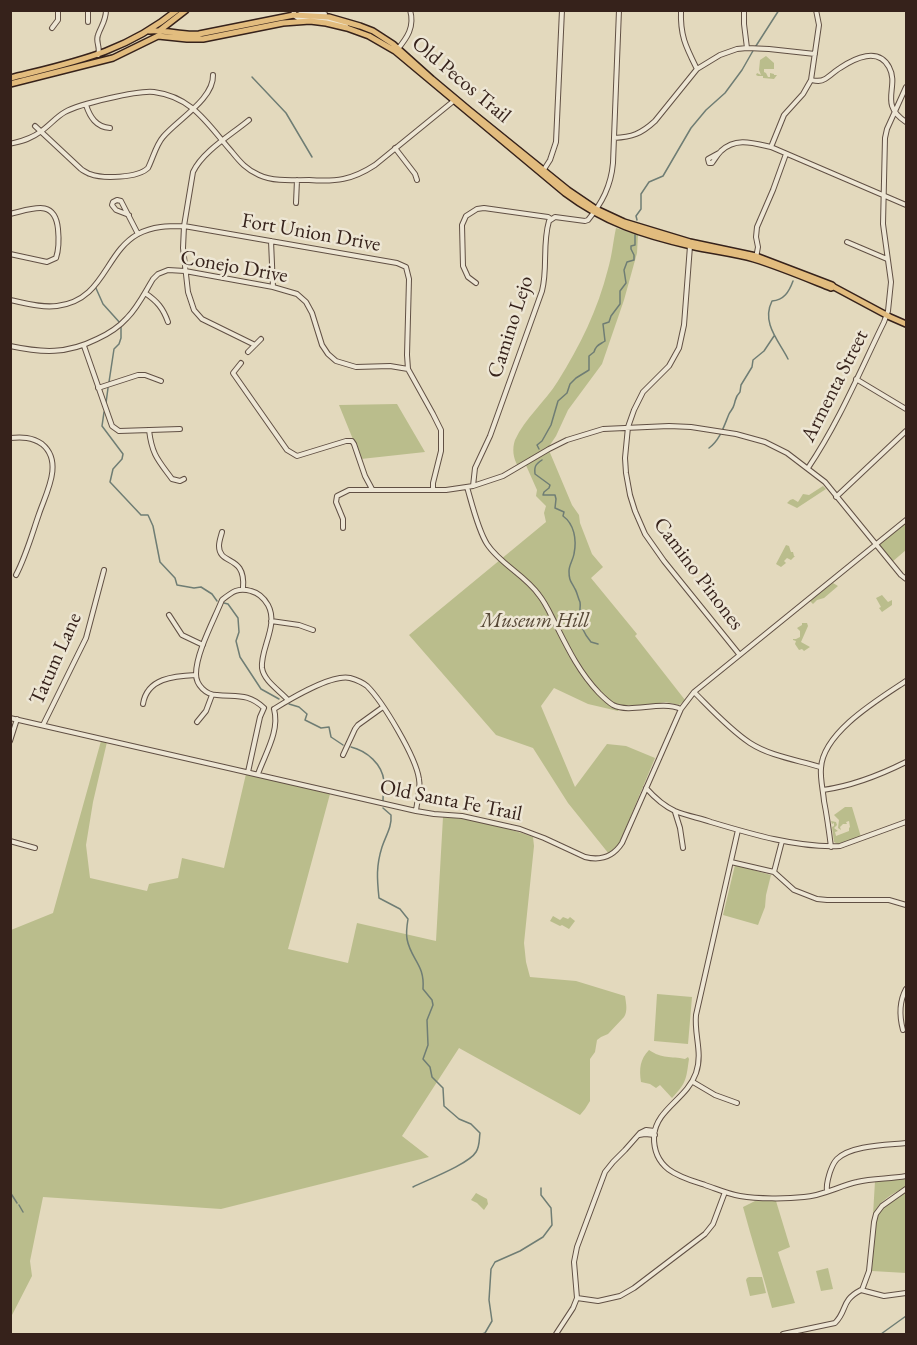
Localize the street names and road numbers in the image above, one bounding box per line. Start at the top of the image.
street label: Old Pecos Trail [406,31,516,129]
street label: Fort Union Drive [240,208,382,258]
street label: Conejo Drive [178,245,290,289]
street label: Camino Lejo [483,273,539,381]
street label: Armenta Street [796,326,874,446]
street label: Camino Pinones [647,513,749,635]
street label: Tatum Lane [24,609,88,709]
street label: Old Santa Fe Trail [378,775,524,827]

